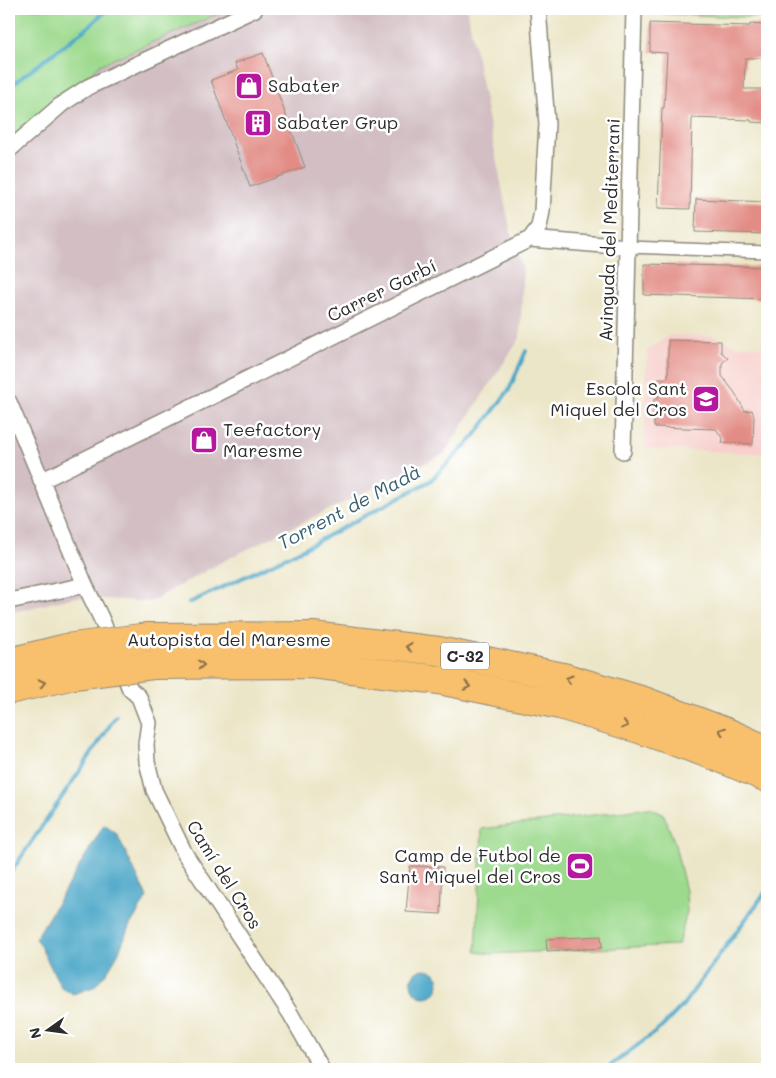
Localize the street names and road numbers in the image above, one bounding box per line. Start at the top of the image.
street label: Avinguda del Mediterrani [593,118,625,342]
street label: Carrer Garbí [323,253,440,327]
street label: Autopista del Maresme [127,627,331,651]
road number: C-32 [441,642,489,669]
street label: Camí del Cros [182,816,268,933]

